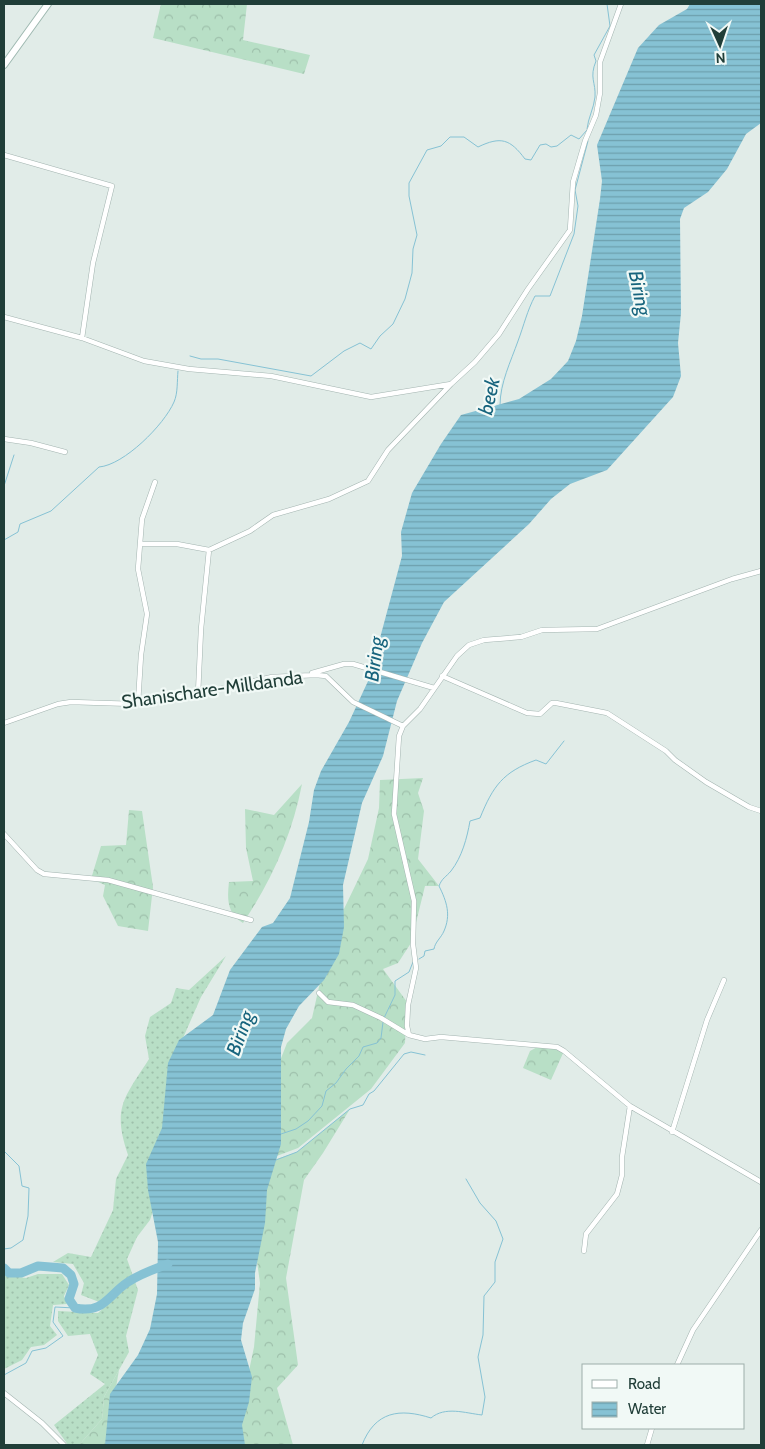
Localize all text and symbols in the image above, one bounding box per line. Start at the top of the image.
north arrow [695,20,745,70]
text: N [715,49,726,67]
water label: Biring [624,268,657,318]
water label: beek [473,374,505,417]
water label: Biring [359,634,389,683]
street label: Shanischare-Milldanda [120,665,304,714]
water label: Biring [221,1007,259,1058]
legend [582,1364,745,1429]
text: Road [628,1375,661,1393]
text: Water [628,1400,666,1418]

